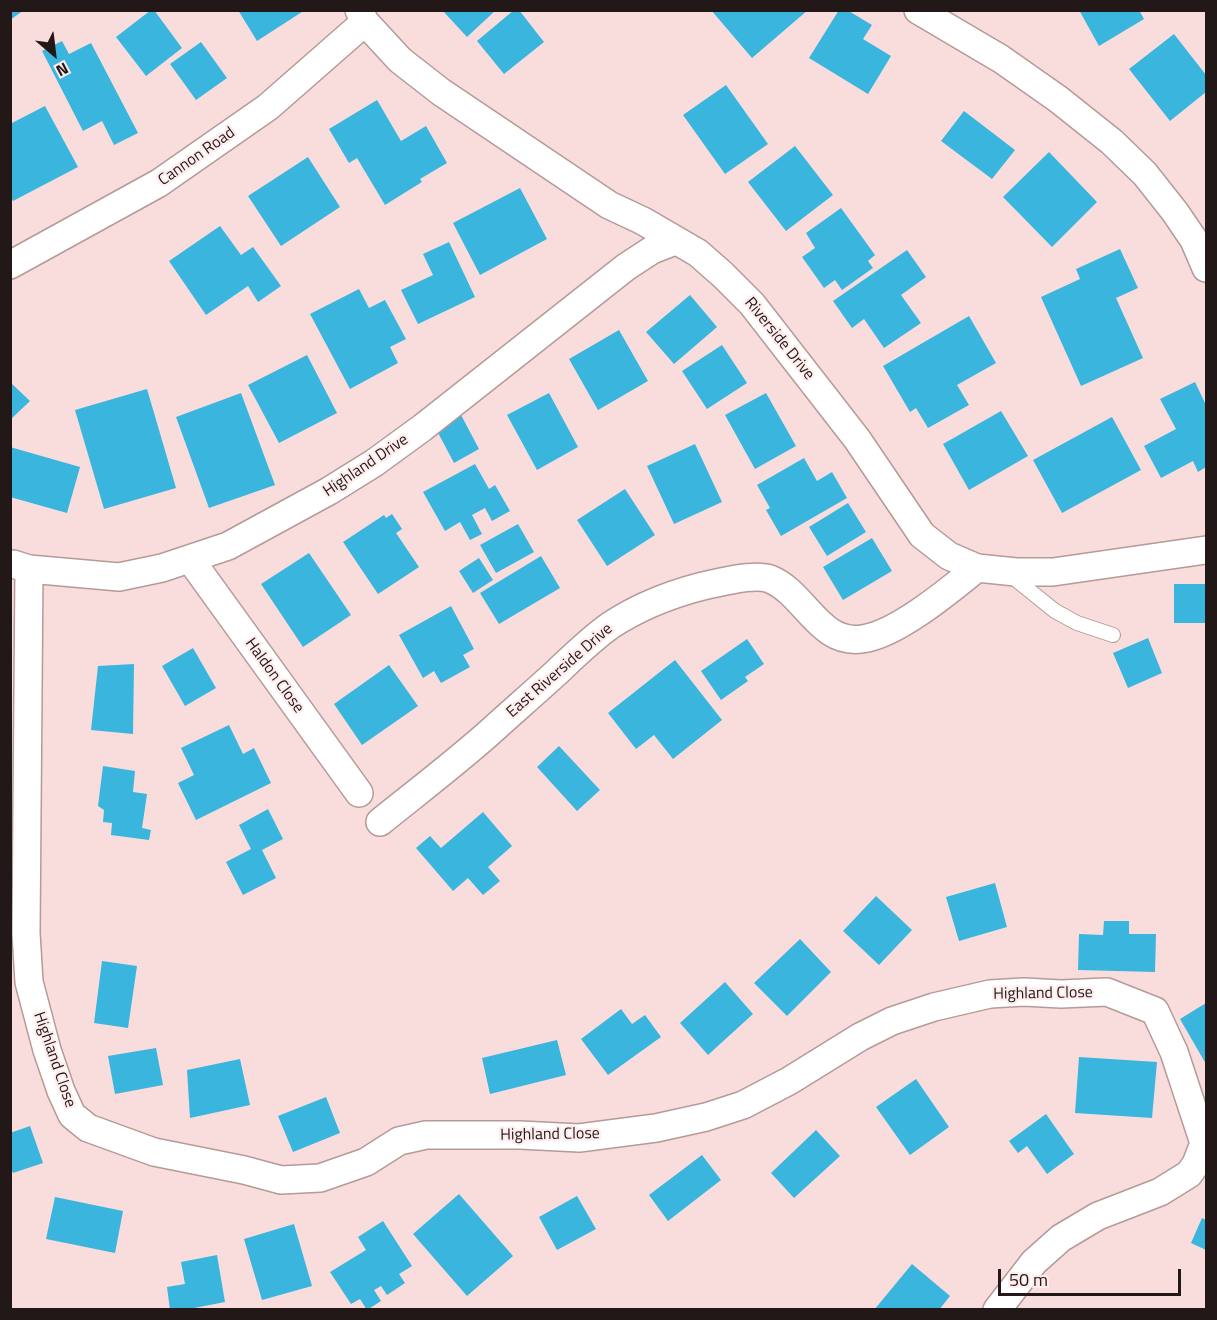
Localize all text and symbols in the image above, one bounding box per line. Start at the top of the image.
north arrow [24,24,84,84]
text: N [52,57,73,83]
street label: Cannon Road [155,124,239,190]
street label: Riverside Drive [740,294,818,384]
street label: Highland Drive [320,431,412,501]
street label: East Riverside Drive [503,620,617,722]
street label: Haldon Close [240,635,308,717]
street label: Highland Close [993,984,1093,1004]
street label: Highland Close [29,1010,79,1110]
street label: Highland Close [500,1125,600,1145]
scale bar [1001,1257,1184,1295]
text: 50 m [1009,1266,1048,1293]

